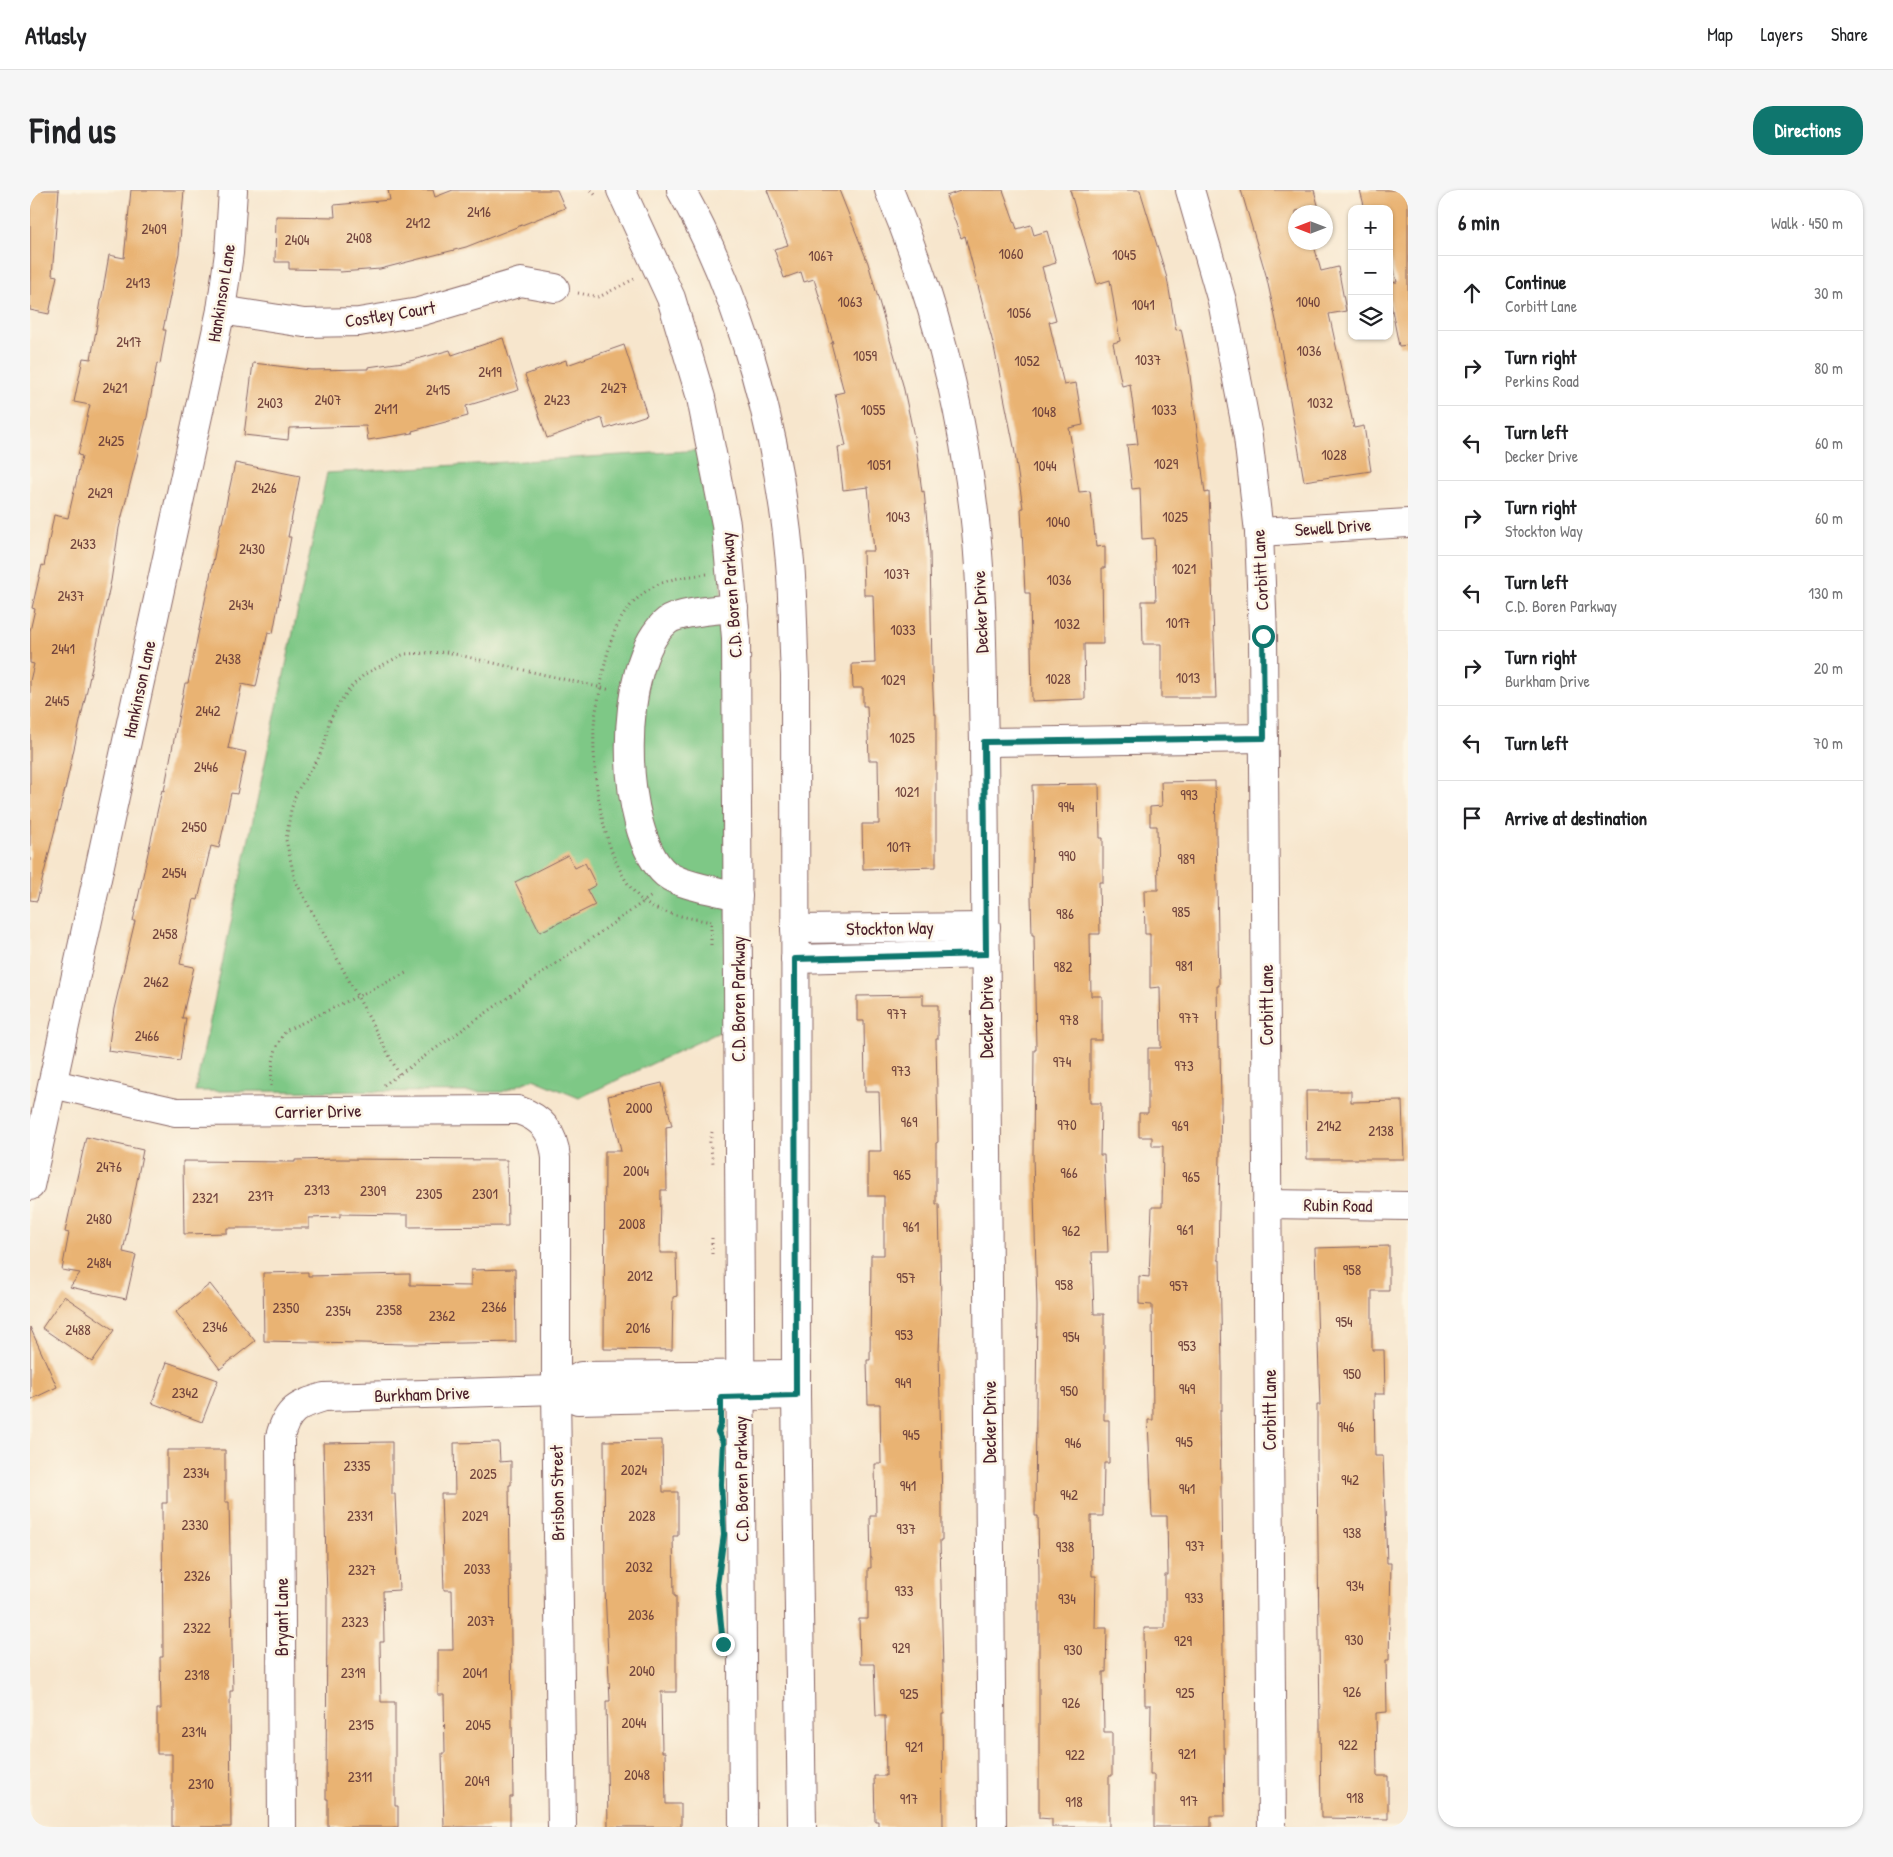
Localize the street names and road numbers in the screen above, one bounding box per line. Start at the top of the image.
street label: Hankinson Lane [201,242,241,344]
street label: Costley Court [343,294,438,333]
street label: Sewell Drive [1294,512,1372,542]
street label: Corbitt Lane [1245,529,1275,611]
street label: C.D. Boren Parkway [714,531,748,659]
street label: Decker Drive [966,570,994,654]
street label: Hankinson Lane [117,638,161,740]
street label: Stockton Way [846,915,934,941]
street label: C.D. Boren Parkway [726,936,751,1062]
street label: Corbitt Lane [1254,964,1279,1046]
street label: Decker Drive [974,976,999,1058]
street label: Carrier Drive [274,1098,362,1124]
street label: Rubin Road [1303,1192,1373,1218]
street label: Corbitt Lane [1257,1369,1282,1451]
street label: Burkham Drive [374,1380,470,1408]
street label: Decker Drive [977,1381,1002,1463]
street label: C.D. Boren Parkway [727,1415,755,1542]
street label: Brisbon Street [544,1444,570,1541]
street label: Bryant Lane [269,1578,294,1656]

